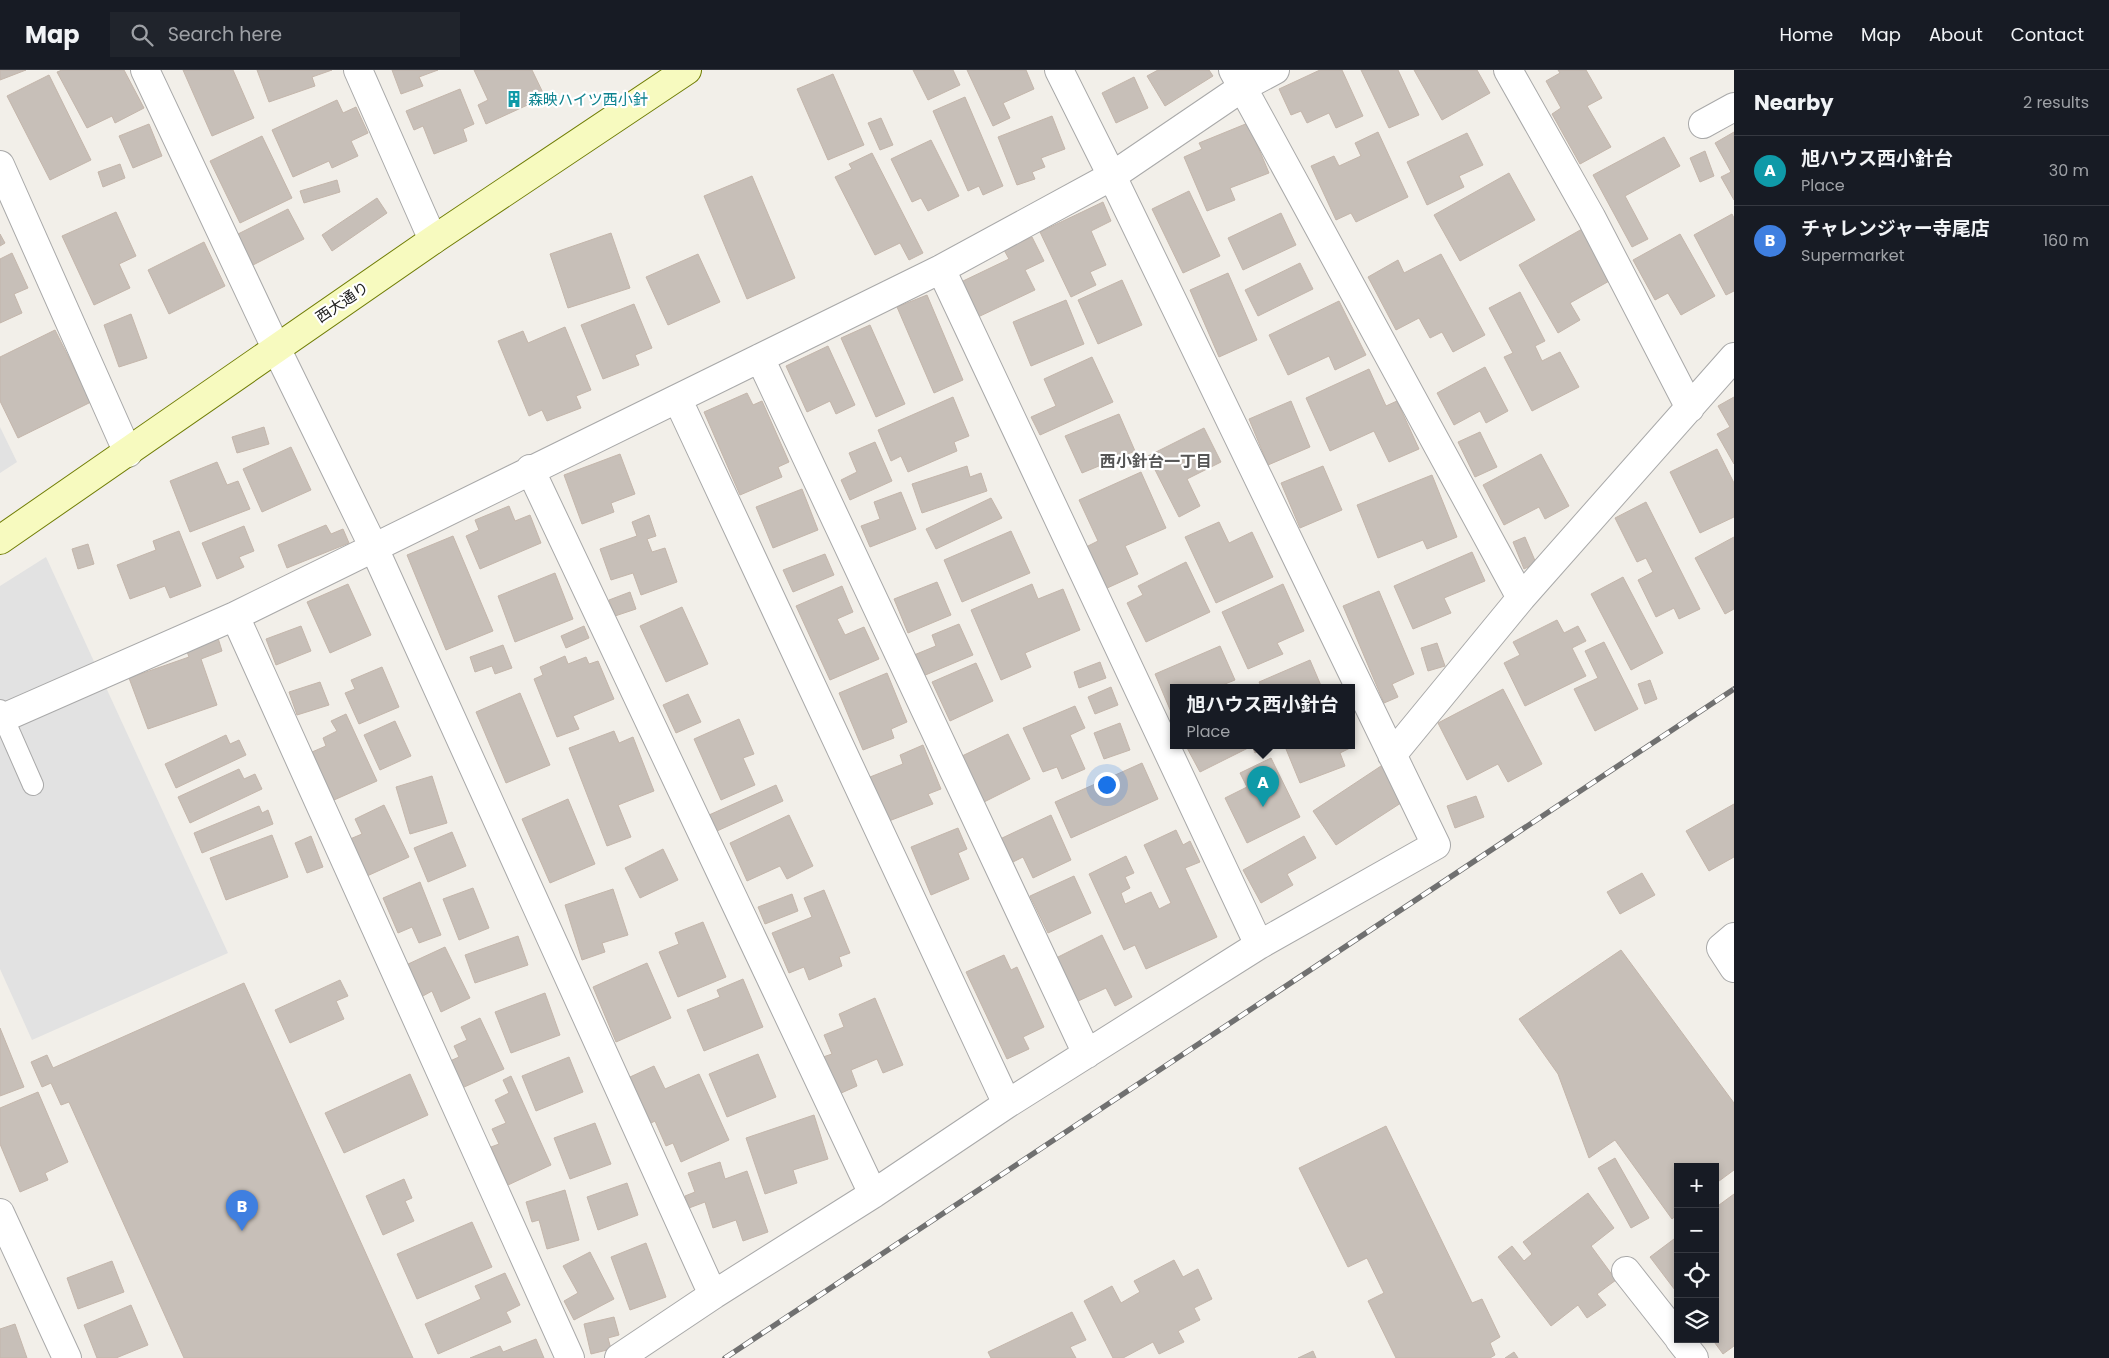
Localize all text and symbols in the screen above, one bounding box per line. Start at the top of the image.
search box [110,12,460,57]
text: Map [25,18,80,51]
icon: search [128,21,156,49]
text: Search here [168,21,282,48]
text: Home [1779,22,1833,47]
text: Map [1861,22,1901,47]
text: About [1929,22,1983,47]
text: Contact [2011,22,2084,47]
text: Nearby [1754,88,1834,117]
building icon: 森映ハイツ西小針 [504,89,524,109]
place label: 森映ハイツ西小針 [528,89,648,110]
text: 2 results [2023,91,2089,114]
text: 旭ハウス西小針台 [1801,145,1953,172]
text: A [1764,159,1776,182]
text: 30 m [2049,159,2089,182]
text: Place [1801,174,1845,197]
text: チャレンジャー寺尾店 [1801,215,1990,242]
text: B [1765,229,1775,252]
text: 160 m [2043,229,2089,252]
text: Supermarket [1801,244,1905,267]
street label: 西大通り [311,277,373,327]
district label: 西小針台一丁目 [1100,450,1212,473]
popup [1170,684,1355,749]
text: 旭ハウス西小針台 [1186,691,1339,718]
text: Place [1186,720,1230,743]
pin: A [1247,766,1279,807]
your location [1094,772,1120,798]
map controls [1674,1163,1719,1343]
button: + [1674,1163,1719,1208]
pin: B [226,1190,258,1231]
button: − [1674,1208,1719,1253]
button: locate [1674,1253,1719,1298]
button: layers [1674,1298,1719,1343]

